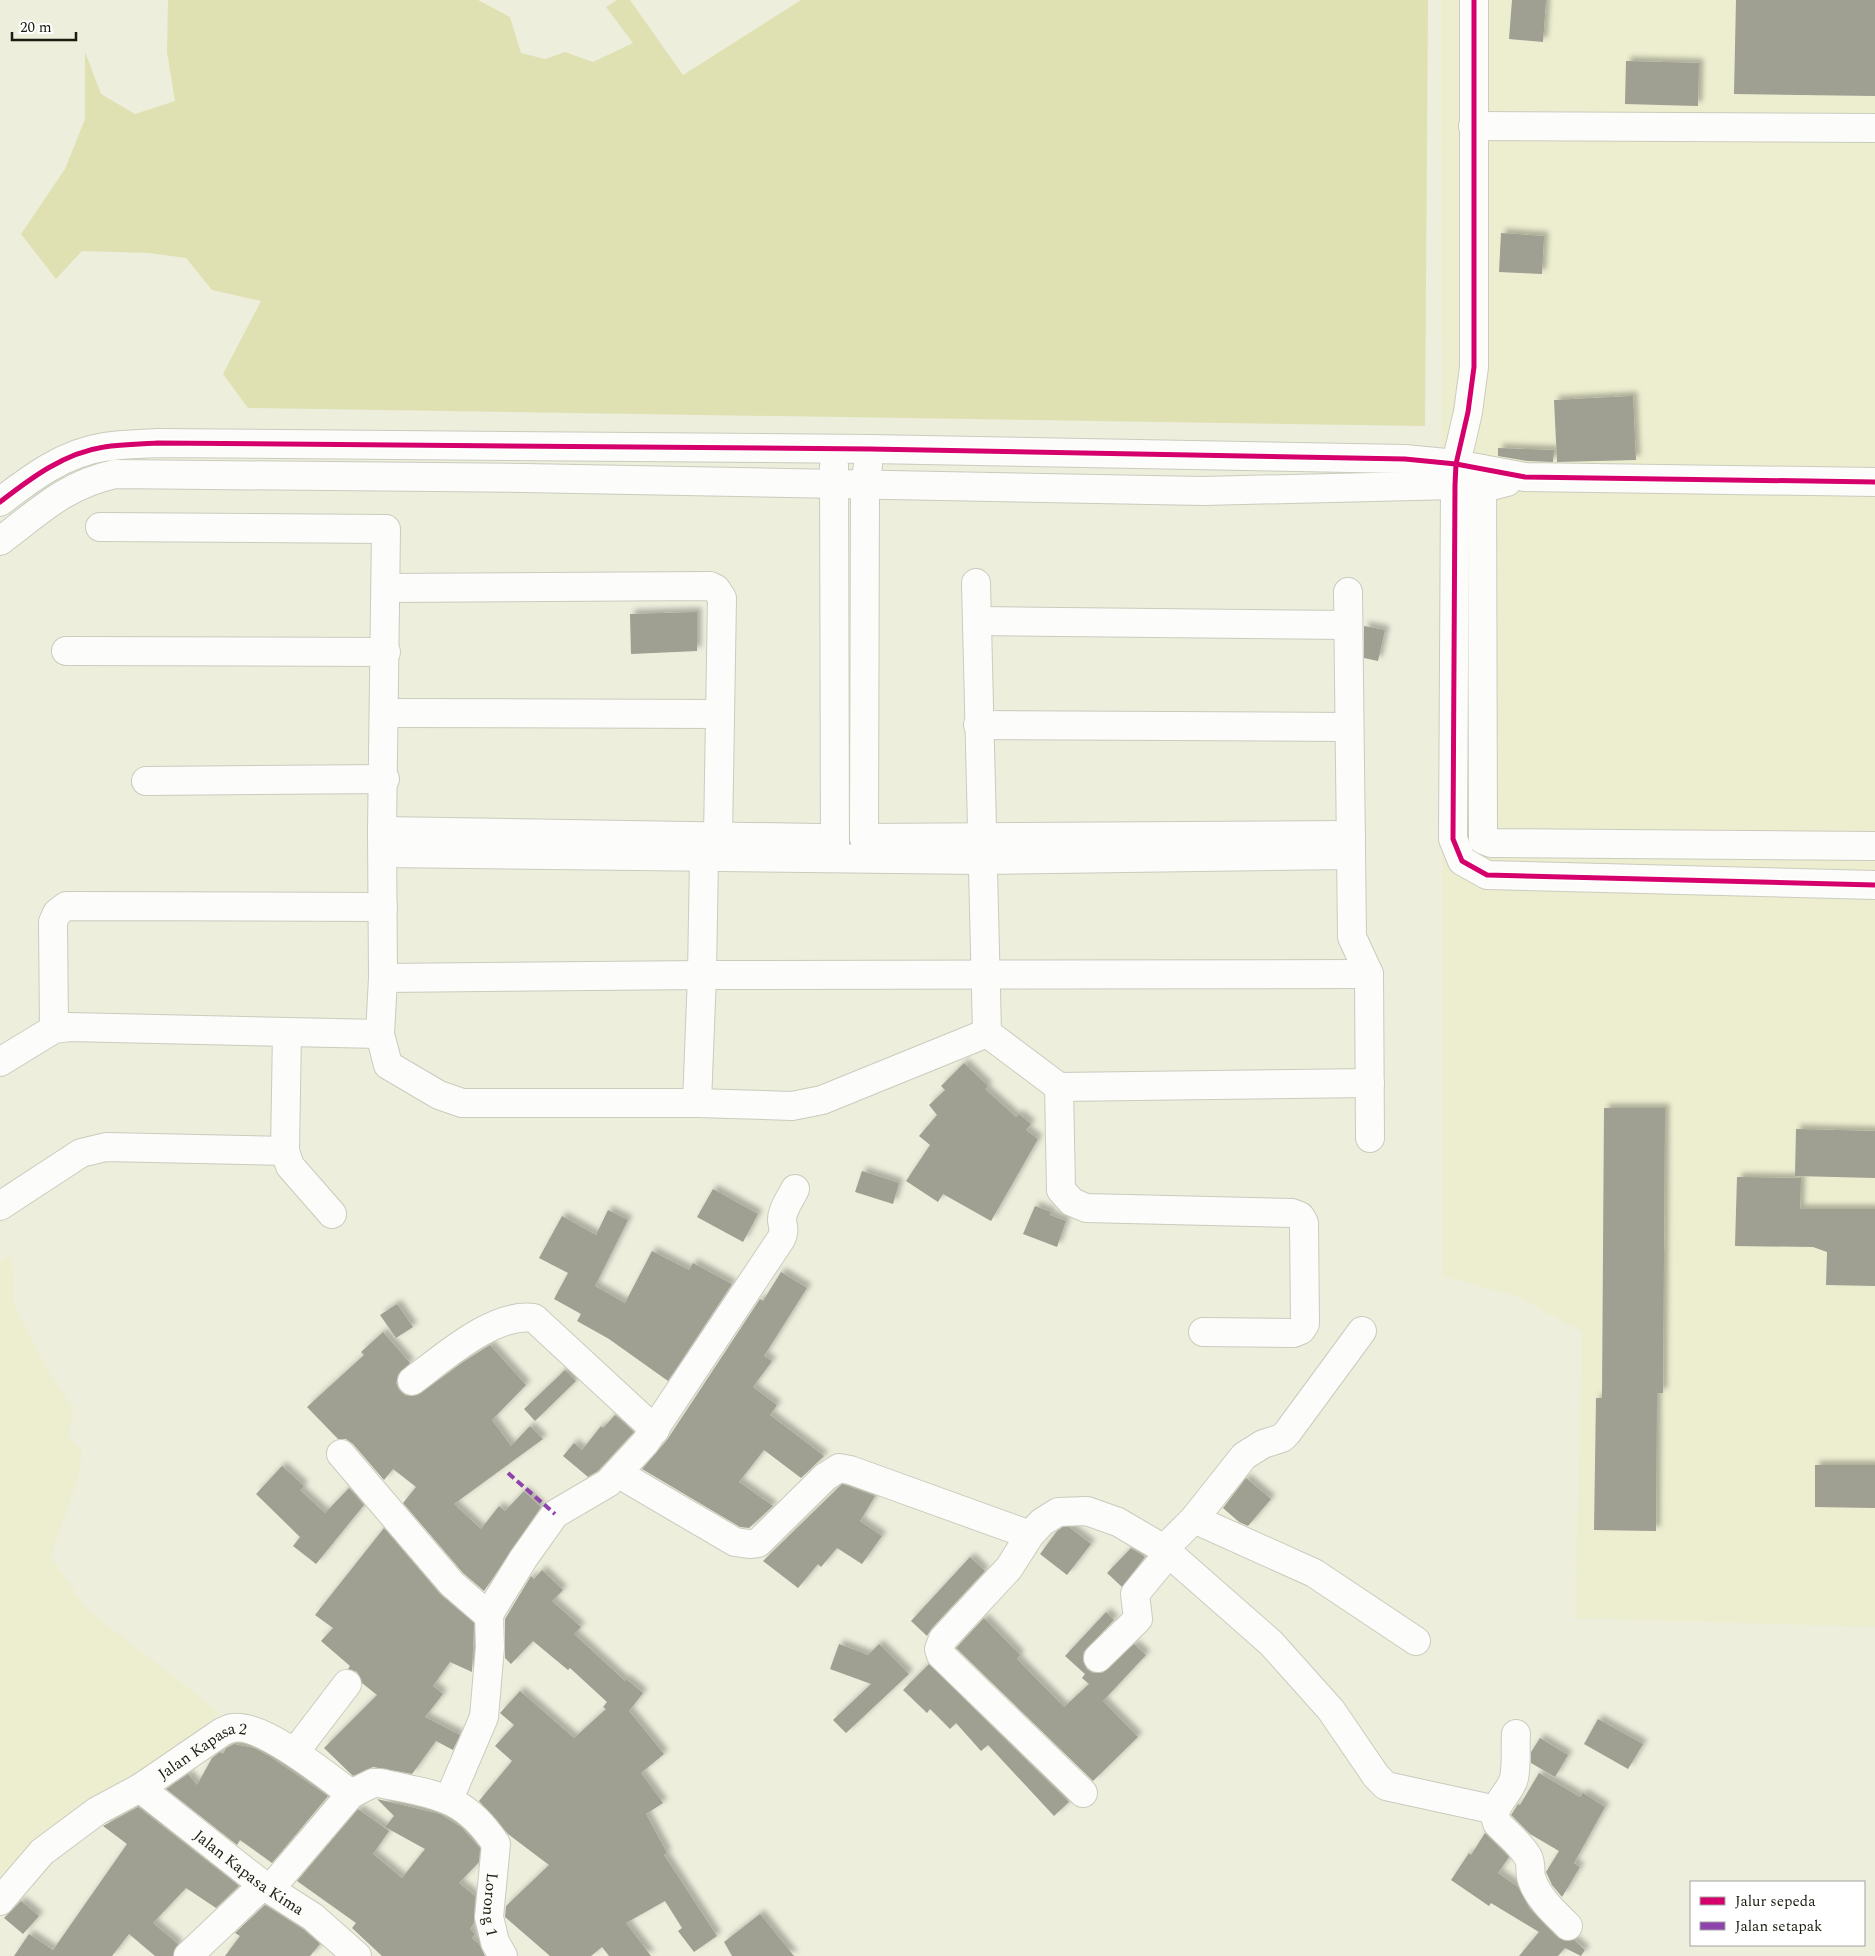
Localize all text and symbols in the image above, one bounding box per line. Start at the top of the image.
scale bar [12,10,76,42]
text: 20 m [20,16,52,39]
street label: Jalan Kapasa 2 [153,1717,249,1786]
street label: Jalan Kapasa Kima [188,1824,309,1922]
street label: Lorong 1 [476,1872,504,1939]
legend [1690,1881,1865,1946]
text: Jalur sepeda [1735,1890,1816,1913]
text: Jalan setapak [1735,1915,1822,1938]

